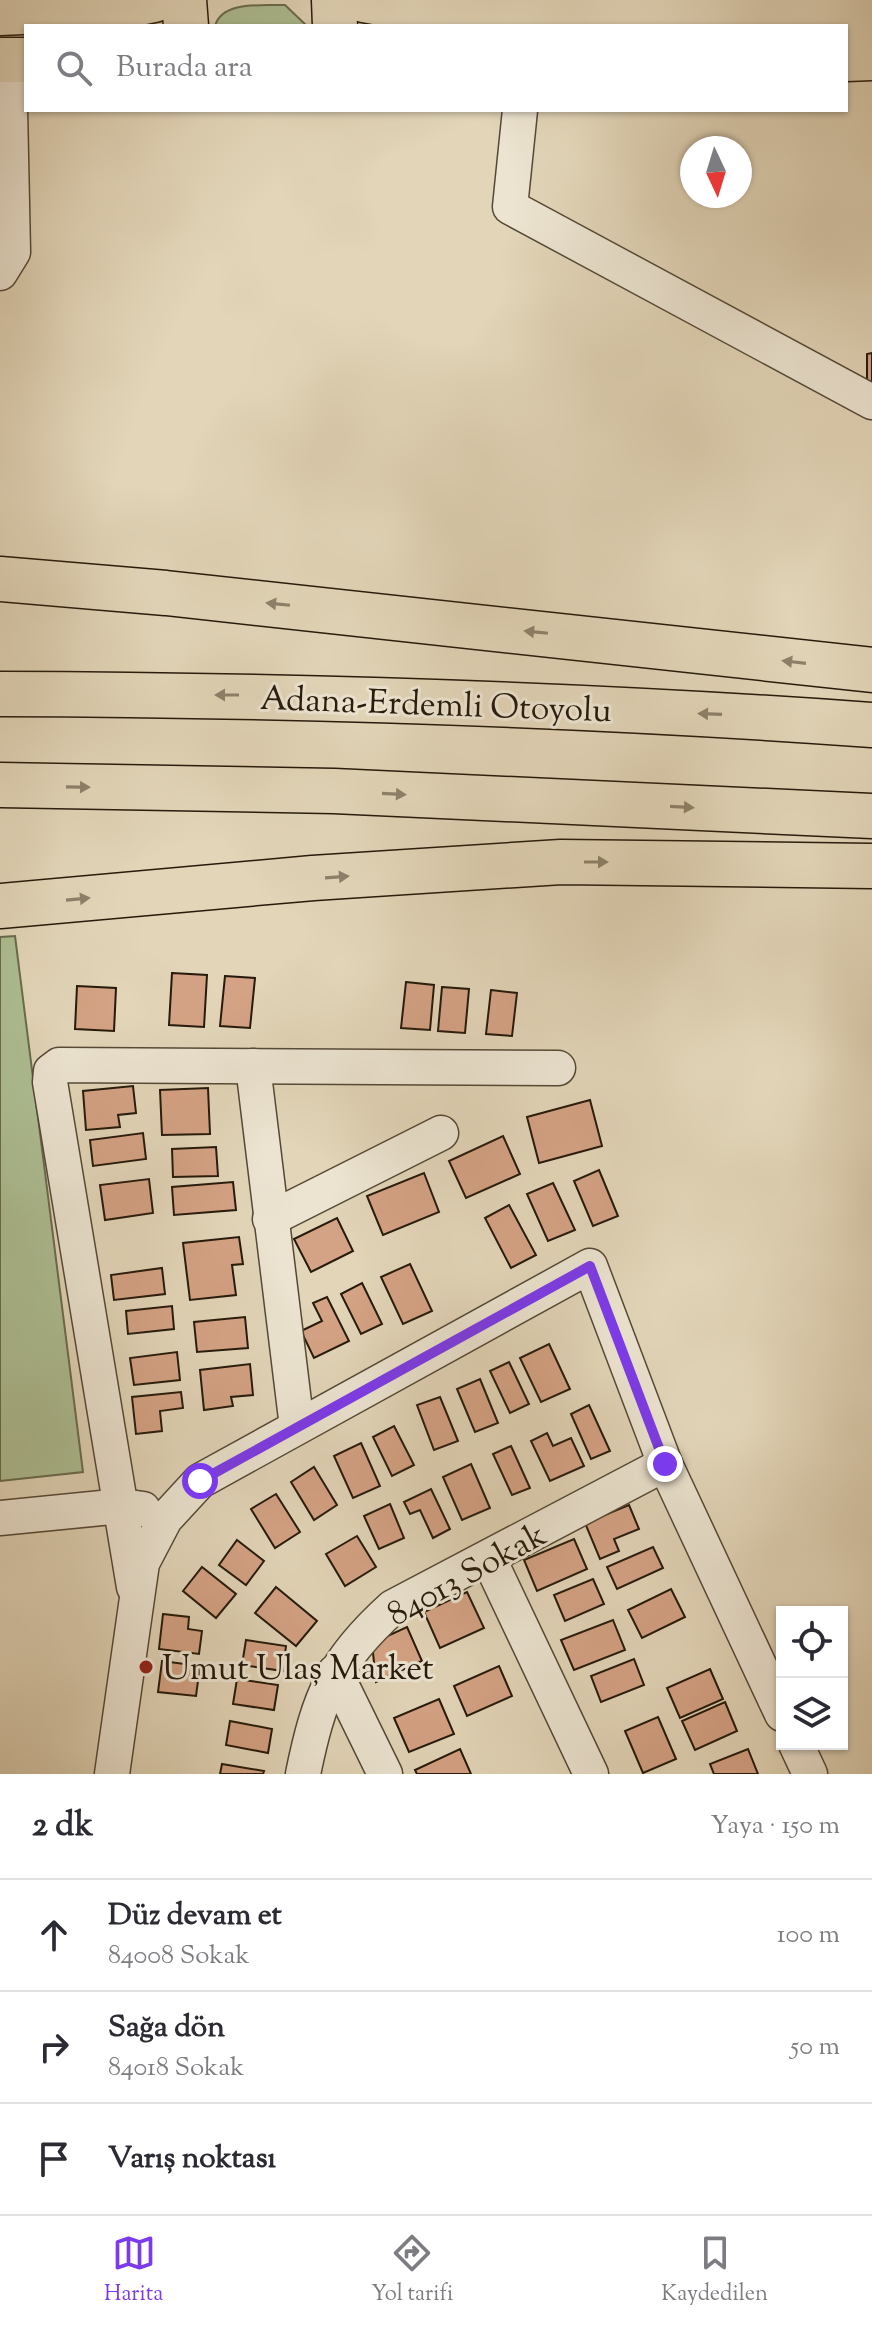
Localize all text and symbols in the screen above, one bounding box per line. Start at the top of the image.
search box [24,24,848,112]
icon: search [52,46,96,90]
text: Burada ara [116,47,253,90]
north arrow [680,136,752,208]
one-way arrow [265,598,290,611]
one-way arrow [523,625,548,638]
one-way arrow [781,656,806,669]
street label: Adana-Erdemli Otoyolu [259,676,613,737]
one-way arrow [214,689,239,701]
one-way arrow [697,707,722,720]
one-way arrow [66,780,91,793]
one-way arrow [382,787,407,800]
one-way arrow [670,800,695,813]
one-way arrow [584,856,609,868]
one-way arrow [325,870,350,883]
one-way arrow [66,892,91,905]
route end [647,1446,683,1482]
route start [182,1463,218,1499]
street label: 84013 Sokak [379,1512,556,1640]
map controls [776,1606,848,1750]
button: locate [776,1606,848,1678]
place label: Umut Ulaş Market [162,1646,434,1695]
marker: Umut Ulaş Market [137,1658,155,1676]
button: layers [776,1678,848,1750]
text: 2 dk [32,1802,93,1851]
text: Yaya · 150 m [711,1808,840,1845]
text: Düz devam et [108,1895,282,1938]
icon: ahead [32,1913,76,1957]
text: 100 m [777,1917,840,1954]
text: 84008 Sokak [108,1938,250,1975]
text: Sağa dön [108,2007,225,2050]
icon: right [32,2025,76,2069]
text: 50 m [790,2029,840,2066]
text: 84018 Sokak [108,2050,244,2087]
icon: arrive [32,2137,76,2181]
text: Varış noktası [108,2138,276,2181]
tab: Harita [104,2231,163,2311]
tab: Yol tarifi [371,2231,453,2311]
tab: Kaydedilen [661,2231,768,2311]

